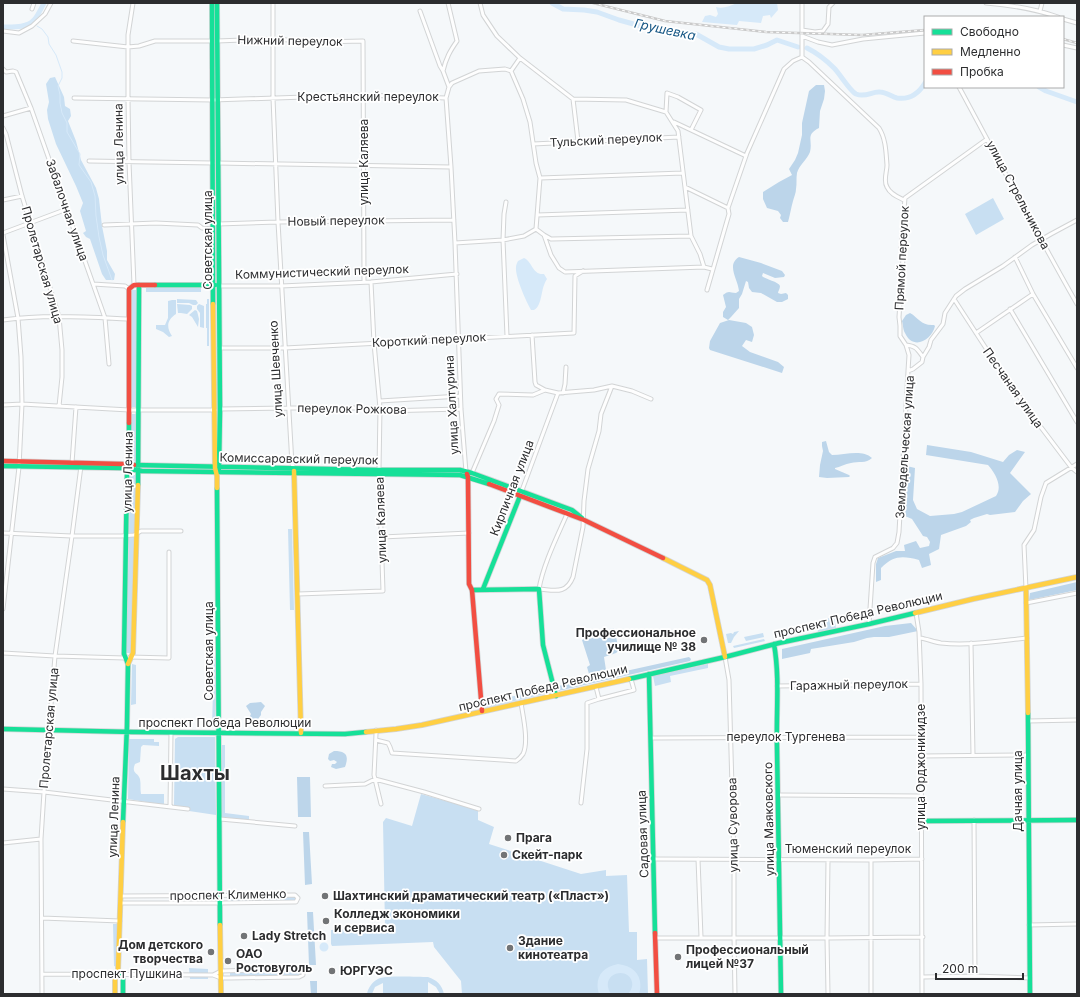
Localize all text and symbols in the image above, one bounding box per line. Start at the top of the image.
water label: Грушевка [633,15,697,43]
legend [924,16,1064,88]
text: Свободно [960,24,1019,39]
street label: Нижний переулок [237,32,343,49]
text: Медленно [960,44,1021,59]
text: Пробка [960,64,1004,79]
street label: Крестьянский переулок [297,89,439,104]
street label: улица Ленина [110,103,127,185]
street label: улица Каляева [356,119,371,205]
street label: Тульский переулок [549,129,663,150]
street label: улица Стрельникова [983,138,1053,252]
street label: Забалочная улица [43,157,92,263]
street label: Советская улица [200,190,215,290]
street label: Пролетарская улица [19,205,66,325]
street label: Прямой переулок [891,205,912,311]
street label: Новый переулок [287,212,385,229]
street label: Коммунистический переулок [235,261,410,282]
street label: улица Шевченко [265,320,286,418]
street label: Короткий переулок [372,329,487,350]
street label: Песчаная улица [980,345,1047,431]
street label: улица Халтурина [441,355,462,455]
street label: Земледельческая улица [892,375,917,519]
street label: переулок Рожкова [297,400,407,417]
street label: улица Ленина [119,431,136,513]
street label: Кирпичная улица [486,438,537,538]
street label: Комиссаровский переулок [219,450,379,467]
street label: улица Каляева [371,477,390,563]
street label: проспект Победа Революции [772,588,944,641]
street label: Советская улица [201,601,216,701]
place label: Профессиональное училище № 38 [576,625,696,654]
marker: Профессиональное училище № 38 [699,635,709,645]
street label: проспект Победа Революции [457,661,629,714]
street label: Пролетарская улица [36,667,61,789]
street label: Гаражный переулок [790,676,909,693]
street label: улица Орджоникидзе [913,704,928,830]
street label: проспект Победа Революции [139,715,311,730]
street label: переулок Тургенева [726,729,846,744]
street label: Дачная улица [1010,750,1025,832]
district label: Шахты [160,761,230,785]
street label: улица Маяковского [760,762,777,876]
street label: улица Ленина [105,776,122,858]
street label: улица Суворова [724,777,741,873]
street label: Садовая улица [633,790,652,878]
place label: Прага [516,830,552,845]
marker: Прага [503,833,513,843]
street label: Тюменский переулок [785,841,912,856]
place label: Скейт-парк [512,847,582,862]
marker: Скейт-парк [499,850,509,860]
street label: проспект Клименко [169,886,287,903]
place label: Шахтинский драматический театр («Пласт») [333,888,609,903]
marker: Шахтинский драматический театр («Пласт») [320,891,330,901]
place label: Колледж экономики и сервиса [334,906,460,935]
marker: Колледж экономики и сервиса [321,916,331,926]
place label: Lady Stretch [252,928,326,943]
marker: Lady Stretch [239,931,249,941]
place label: Здание кинотеатра [518,933,588,962]
place label: Дом детского творчества [118,937,203,966]
place label: Профессиональный лицей №37 [686,942,809,971]
marker: Здание кинотеатра [505,943,515,953]
place label: ОАО Ростовуголь [236,946,312,975]
marker: Дом детского творчества [206,947,216,957]
marker: Профессиональный лицей №37 [673,952,683,962]
scale bar [936,955,1023,981]
marker: ОАО Ростовуголь [223,956,233,966]
text: 200 m [942,961,978,976]
place label: ЮРГУЭС [340,963,393,978]
street label: проспект Пушкина [72,966,183,981]
marker: ЮРГУЭС [327,966,337,976]

